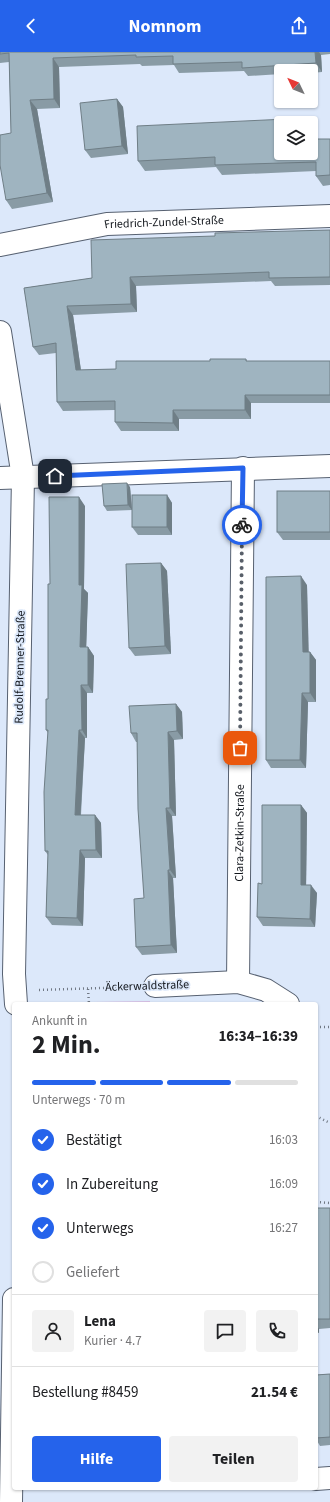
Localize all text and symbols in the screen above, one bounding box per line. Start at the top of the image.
text: Nomnom [128,14,202,39]
icon: back [20,15,42,37]
icon: share [288,15,310,37]
north arrow [274,64,318,108]
map controls [274,64,318,160]
button: layers [274,116,318,160]
street label: Friedrich-Zundel-Straße [103,211,224,233]
pin [38,459,72,493]
icon: home [44,465,66,487]
courier [222,505,262,545]
icon: bike [231,514,253,536]
street label: Rudolf-Brenner-Straße [11,610,29,724]
pin [223,731,257,765]
icon: bag [229,737,251,759]
street label: Clara-Zetkin-Straße [230,784,248,882]
street label: Äckerwaldstraße [105,976,189,996]
text: Ankunft in [32,1012,87,1030]
text: 2 Min. [32,1026,101,1063]
text: 16:34–16:39 [218,1026,298,1047]
text: Unterwegs · 70 m [32,1091,125,1109]
icon: check [32,1129,54,1151]
text: Bestätigt [66,1130,122,1151]
text: 16:03 [269,1131,298,1149]
icon: check [32,1173,54,1195]
text: In Zubereitung [66,1174,158,1195]
text: 16:09 [269,1175,298,1193]
icon: check [32,1217,54,1239]
text: Unterwegs [66,1218,134,1239]
text: 16:27 [269,1219,298,1237]
text: Geliefert [66,1262,120,1283]
button: person [32,1310,74,1352]
button: chat [204,1310,246,1352]
button: phone [256,1310,298,1352]
text: Lena [84,1311,116,1332]
text: Kurier · 4.7 [84,1332,142,1350]
text: Bestellung #8459 [32,1382,138,1403]
text: 21.54 € [251,1382,298,1403]
button: Hilfe [32,1436,161,1482]
button: Teilen [169,1436,298,1482]

